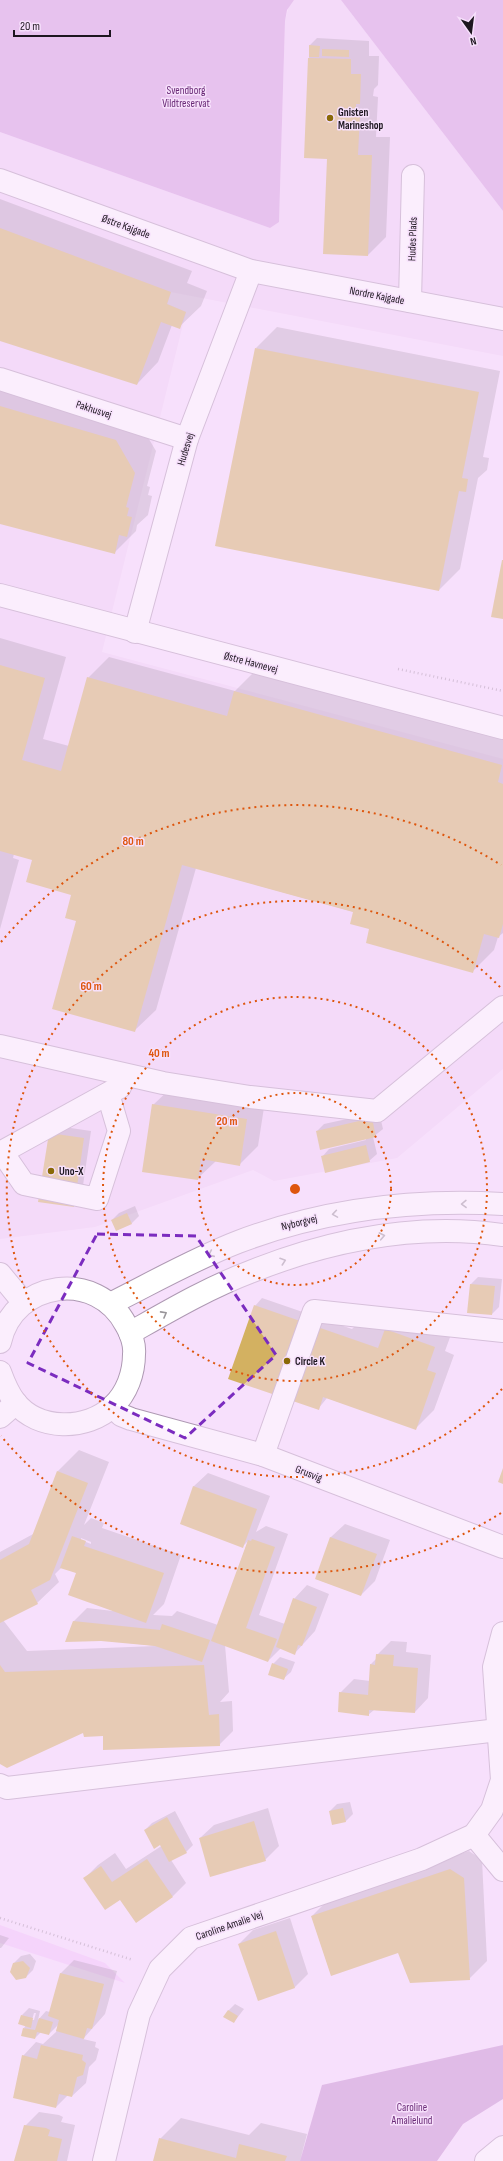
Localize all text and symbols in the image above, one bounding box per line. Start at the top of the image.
scale bar [14,12,110,38]
north arrow [451,12,491,52]
text: 20 m [20,19,40,34]
text: N [469,34,478,48]
park label: Svendborg Vildtreservat [162,84,210,110]
place label: Gnisten Marineshop [338,106,384,132]
marker: Gnisten Marineshop [325,113,335,123]
street label: Østre Kajgade [100,212,152,241]
street label: Hudes Plads [405,217,420,261]
street label: Nordre Kajgade [348,284,405,307]
street label: Pakhusvej [74,398,113,421]
street label: Hudesvej [174,431,197,467]
street label: Østre Havnevej [222,649,279,676]
text: 80 m [122,834,144,849]
text: 60 m [80,979,102,994]
text: 40 m [148,1046,170,1061]
text: 20 m [217,1114,237,1129]
place label: Uno-X [59,1165,84,1178]
marker: Uno-X [46,1166,56,1176]
centre of rings [288,1182,302,1196]
one-way arrow [461,1200,467,1208]
one-way arrow [332,1210,338,1218]
street label: Nyborgvej [280,1212,318,1233]
one-way arrow [378,1232,385,1241]
one-way arrow [208,1249,216,1257]
one-way arrow [279,1257,286,1265]
one-way arrow [160,1311,168,1318]
place label: Circle K [295,1355,325,1368]
marker: Circle K [282,1356,292,1366]
street label: Grusvig [293,1462,325,1485]
street label: Caroline Amalie Vej [194,1908,264,1943]
park label: Caroline Amalielund [391,2101,433,2127]

